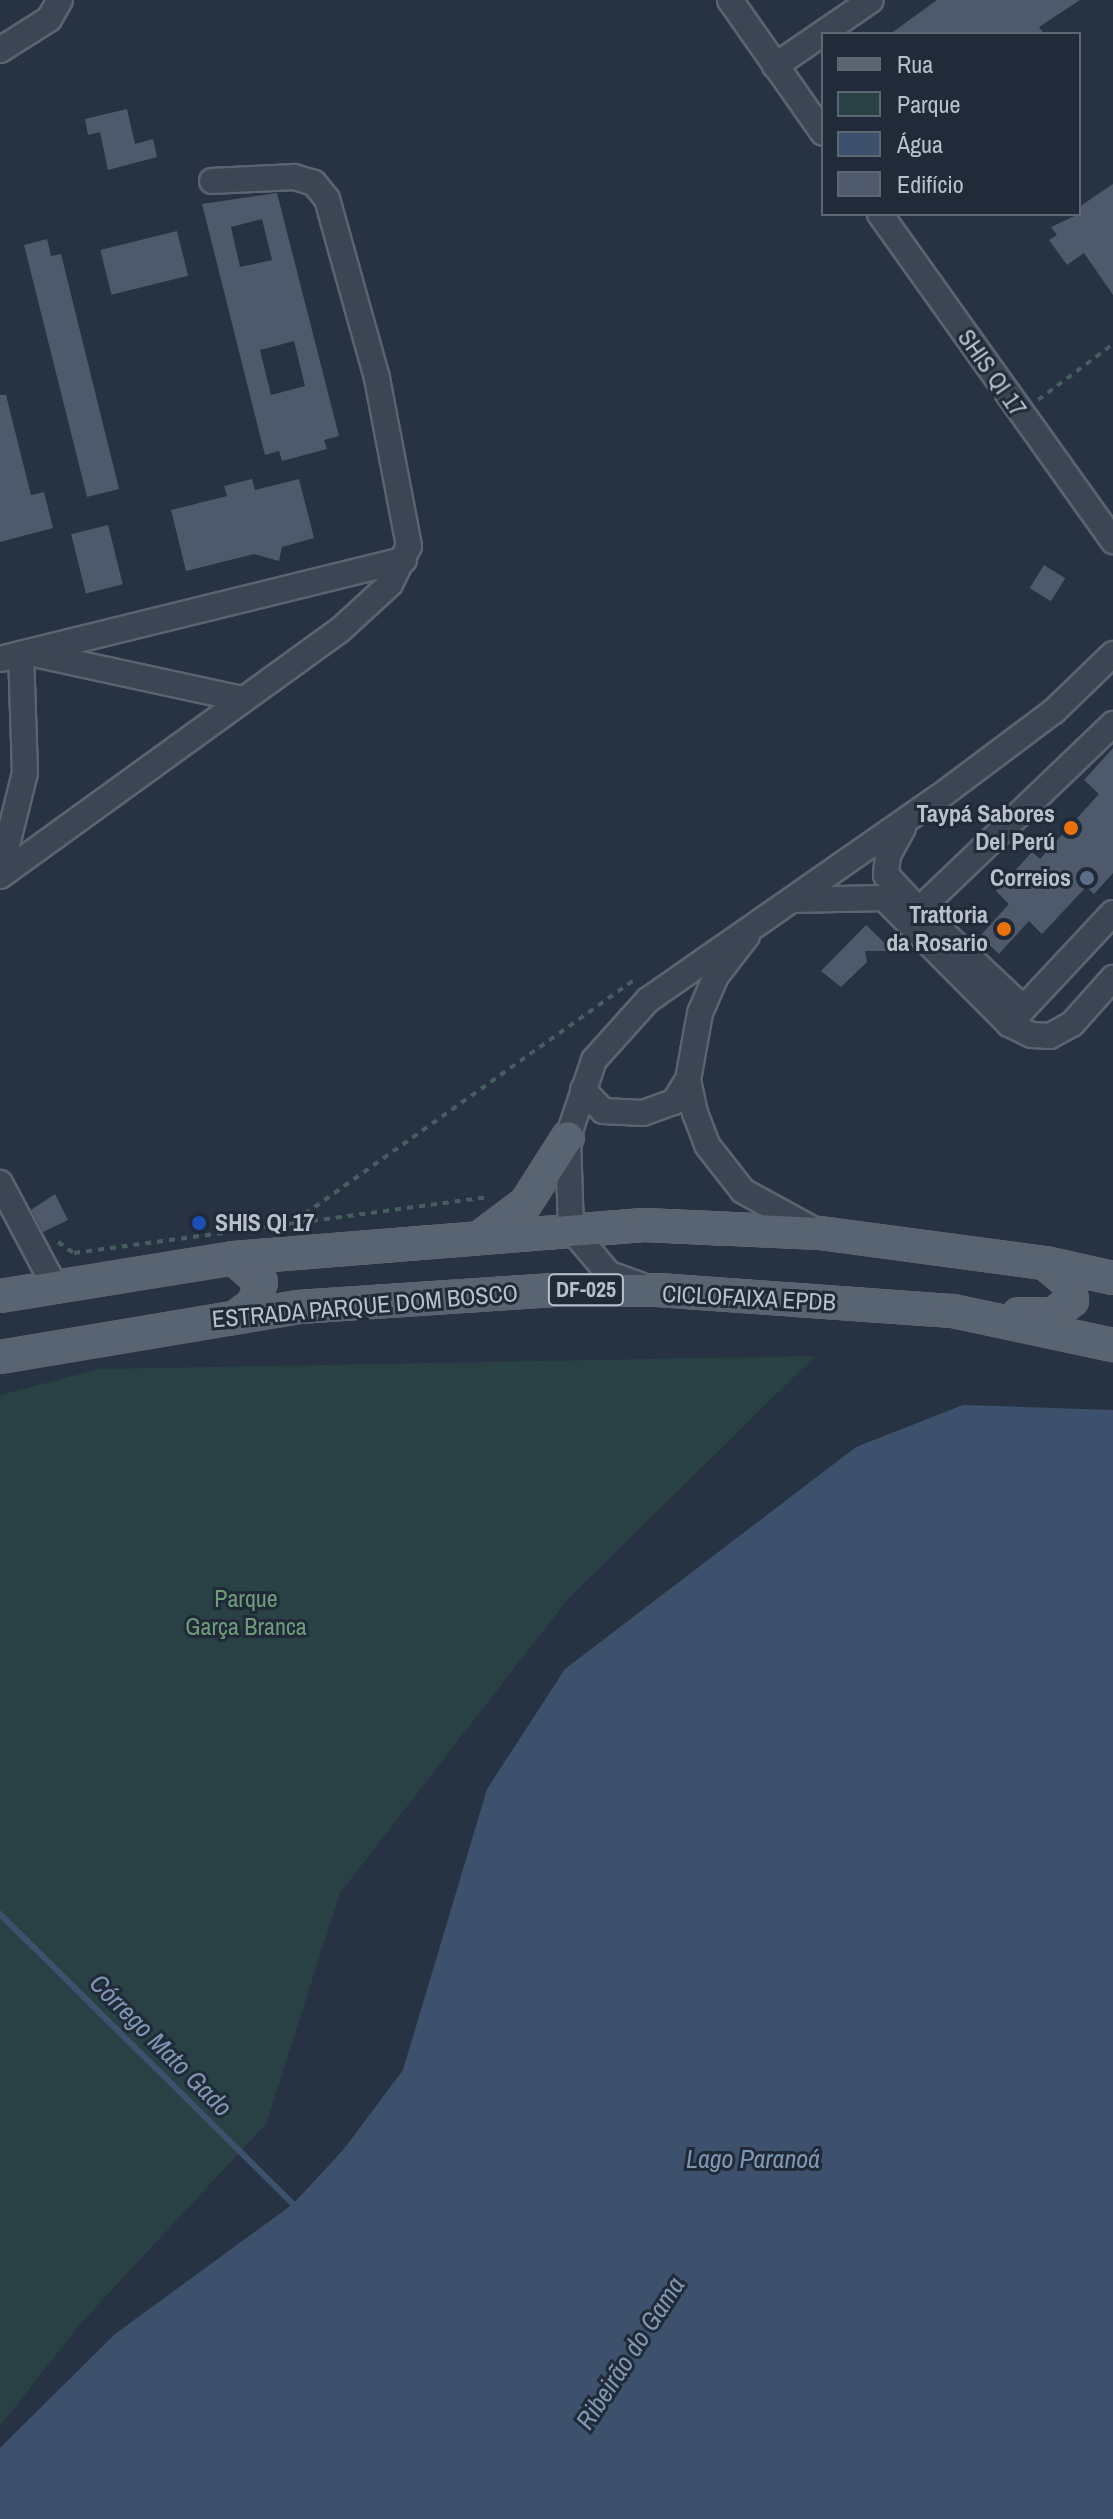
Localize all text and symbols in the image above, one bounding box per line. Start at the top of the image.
legend [821,32,1081,216]
text: Rua [897,48,933,80]
text: Parque [897,88,960,120]
text: Água [897,128,943,160]
text: Edifício [897,168,964,200]
street label: SHIS QI 17 [952,324,1032,422]
place label: Taypá Sabores Del Perú [916,800,1055,856]
marker: Taypá Sabores Del Perú [1062,819,1080,837]
place label: Correios [990,864,1071,892]
marker: Correios [1078,869,1096,887]
place label: Trattoria da Rosario [886,901,988,957]
marker: Trattoria da Rosario [995,920,1013,938]
place label: SHIS QI 17 [215,1209,315,1237]
marker: SHIS QI 17 [190,1214,208,1232]
road number: DF-025 [546,1272,626,1308]
street label: ESTRADA PARQUE DOM BOSCO [210,1278,520,1334]
street label: CICLOFAIXA EPDB [661,1279,837,1317]
park label: Parque Garça Branca [185,1585,307,1641]
water label: Córrego Mato Gado [83,1967,239,2123]
water label: Lago Paranoá [686,2143,820,2175]
water label: Ribeirão do Gama [569,2271,691,2435]

